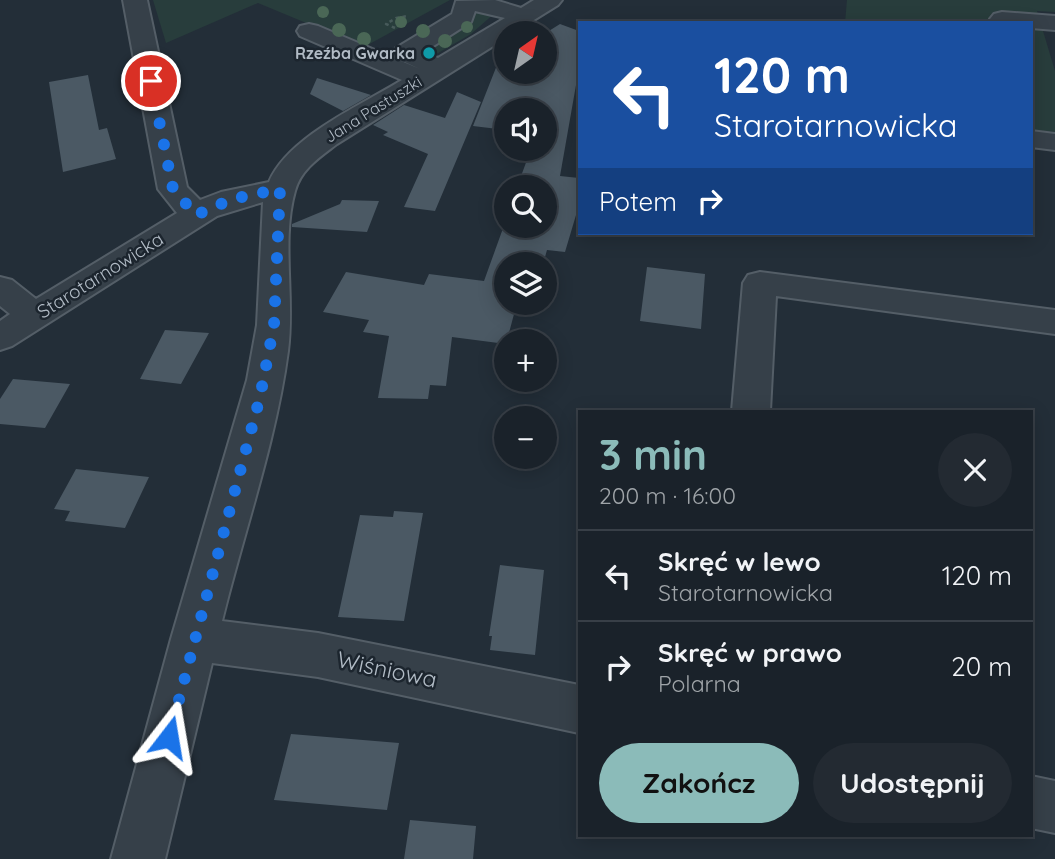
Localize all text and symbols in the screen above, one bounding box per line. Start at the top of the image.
north arrow [494,21,556,84]
map controls [494,21,557,469]
place label: Rzeźba Gwarka [295,43,415,63]
text: 120 m [714,44,850,105]
marker: Rzeźba Gwarka [421,45,437,61]
icon: left [599,49,690,140]
pin [121,51,181,111]
icon: arrive [132,62,170,100]
street label: Jana Pastuszki [321,71,425,147]
button: sound [494,98,557,161]
text: Starotarnowicka [714,105,957,145]
button: search [494,175,557,238]
icon: right [691,182,729,220]
text: Potem [599,185,677,218]
street label: Starotarnowicka [32,227,168,323]
button: layers [494,252,557,315]
button: + [494,329,557,392]
button: − [494,406,557,469]
text: 3 min [599,428,707,481]
button: close [938,433,1012,507]
text: 200 m · 16:00 [599,481,736,510]
text: Skręć w lewo [658,545,821,578]
icon: left [599,557,637,595]
text: 120 m [942,559,1012,592]
text: Starotarnowicka [658,578,833,607]
text: Skręć w prawo [658,636,842,669]
street label: Wiśniowa [334,644,440,694]
icon: right [599,648,637,686]
text: 20 m [951,650,1012,683]
text: Polarna [658,669,741,698]
position arrow [132,700,206,774]
button: Zakończ [599,743,799,823]
button: Udostępnij [813,743,1012,823]

